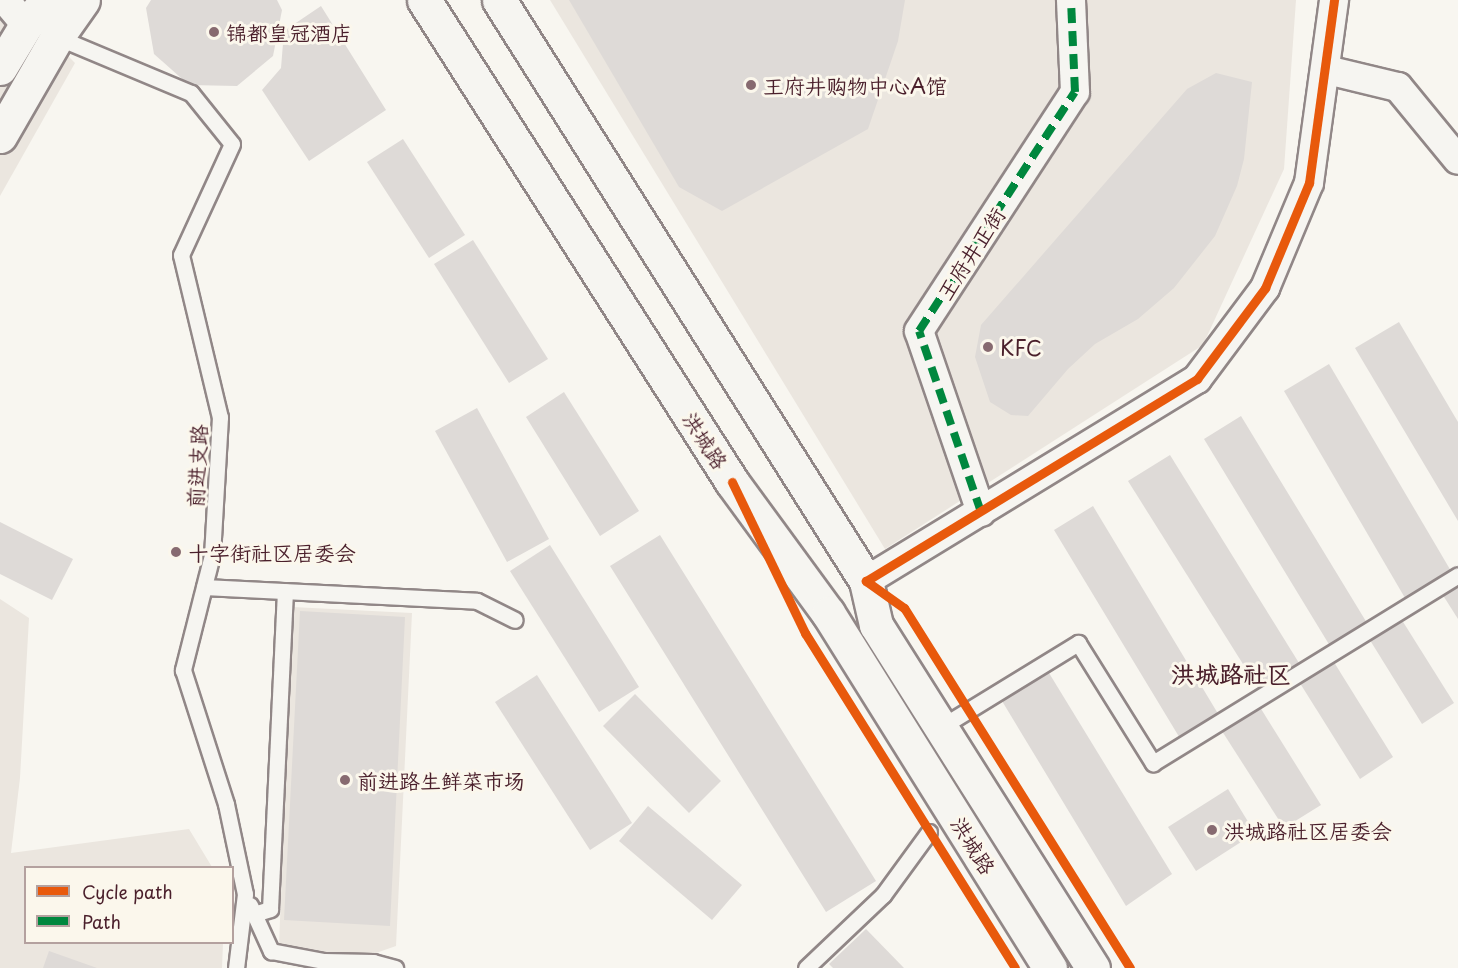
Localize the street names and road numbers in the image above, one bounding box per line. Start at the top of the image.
street label: 王府井正街 [931,202,1009,304]
street label: 洪城路 [678,407,734,473]
street label: 前进支路 [181,423,211,509]
street label: 洪城路 [947,812,1001,878]

